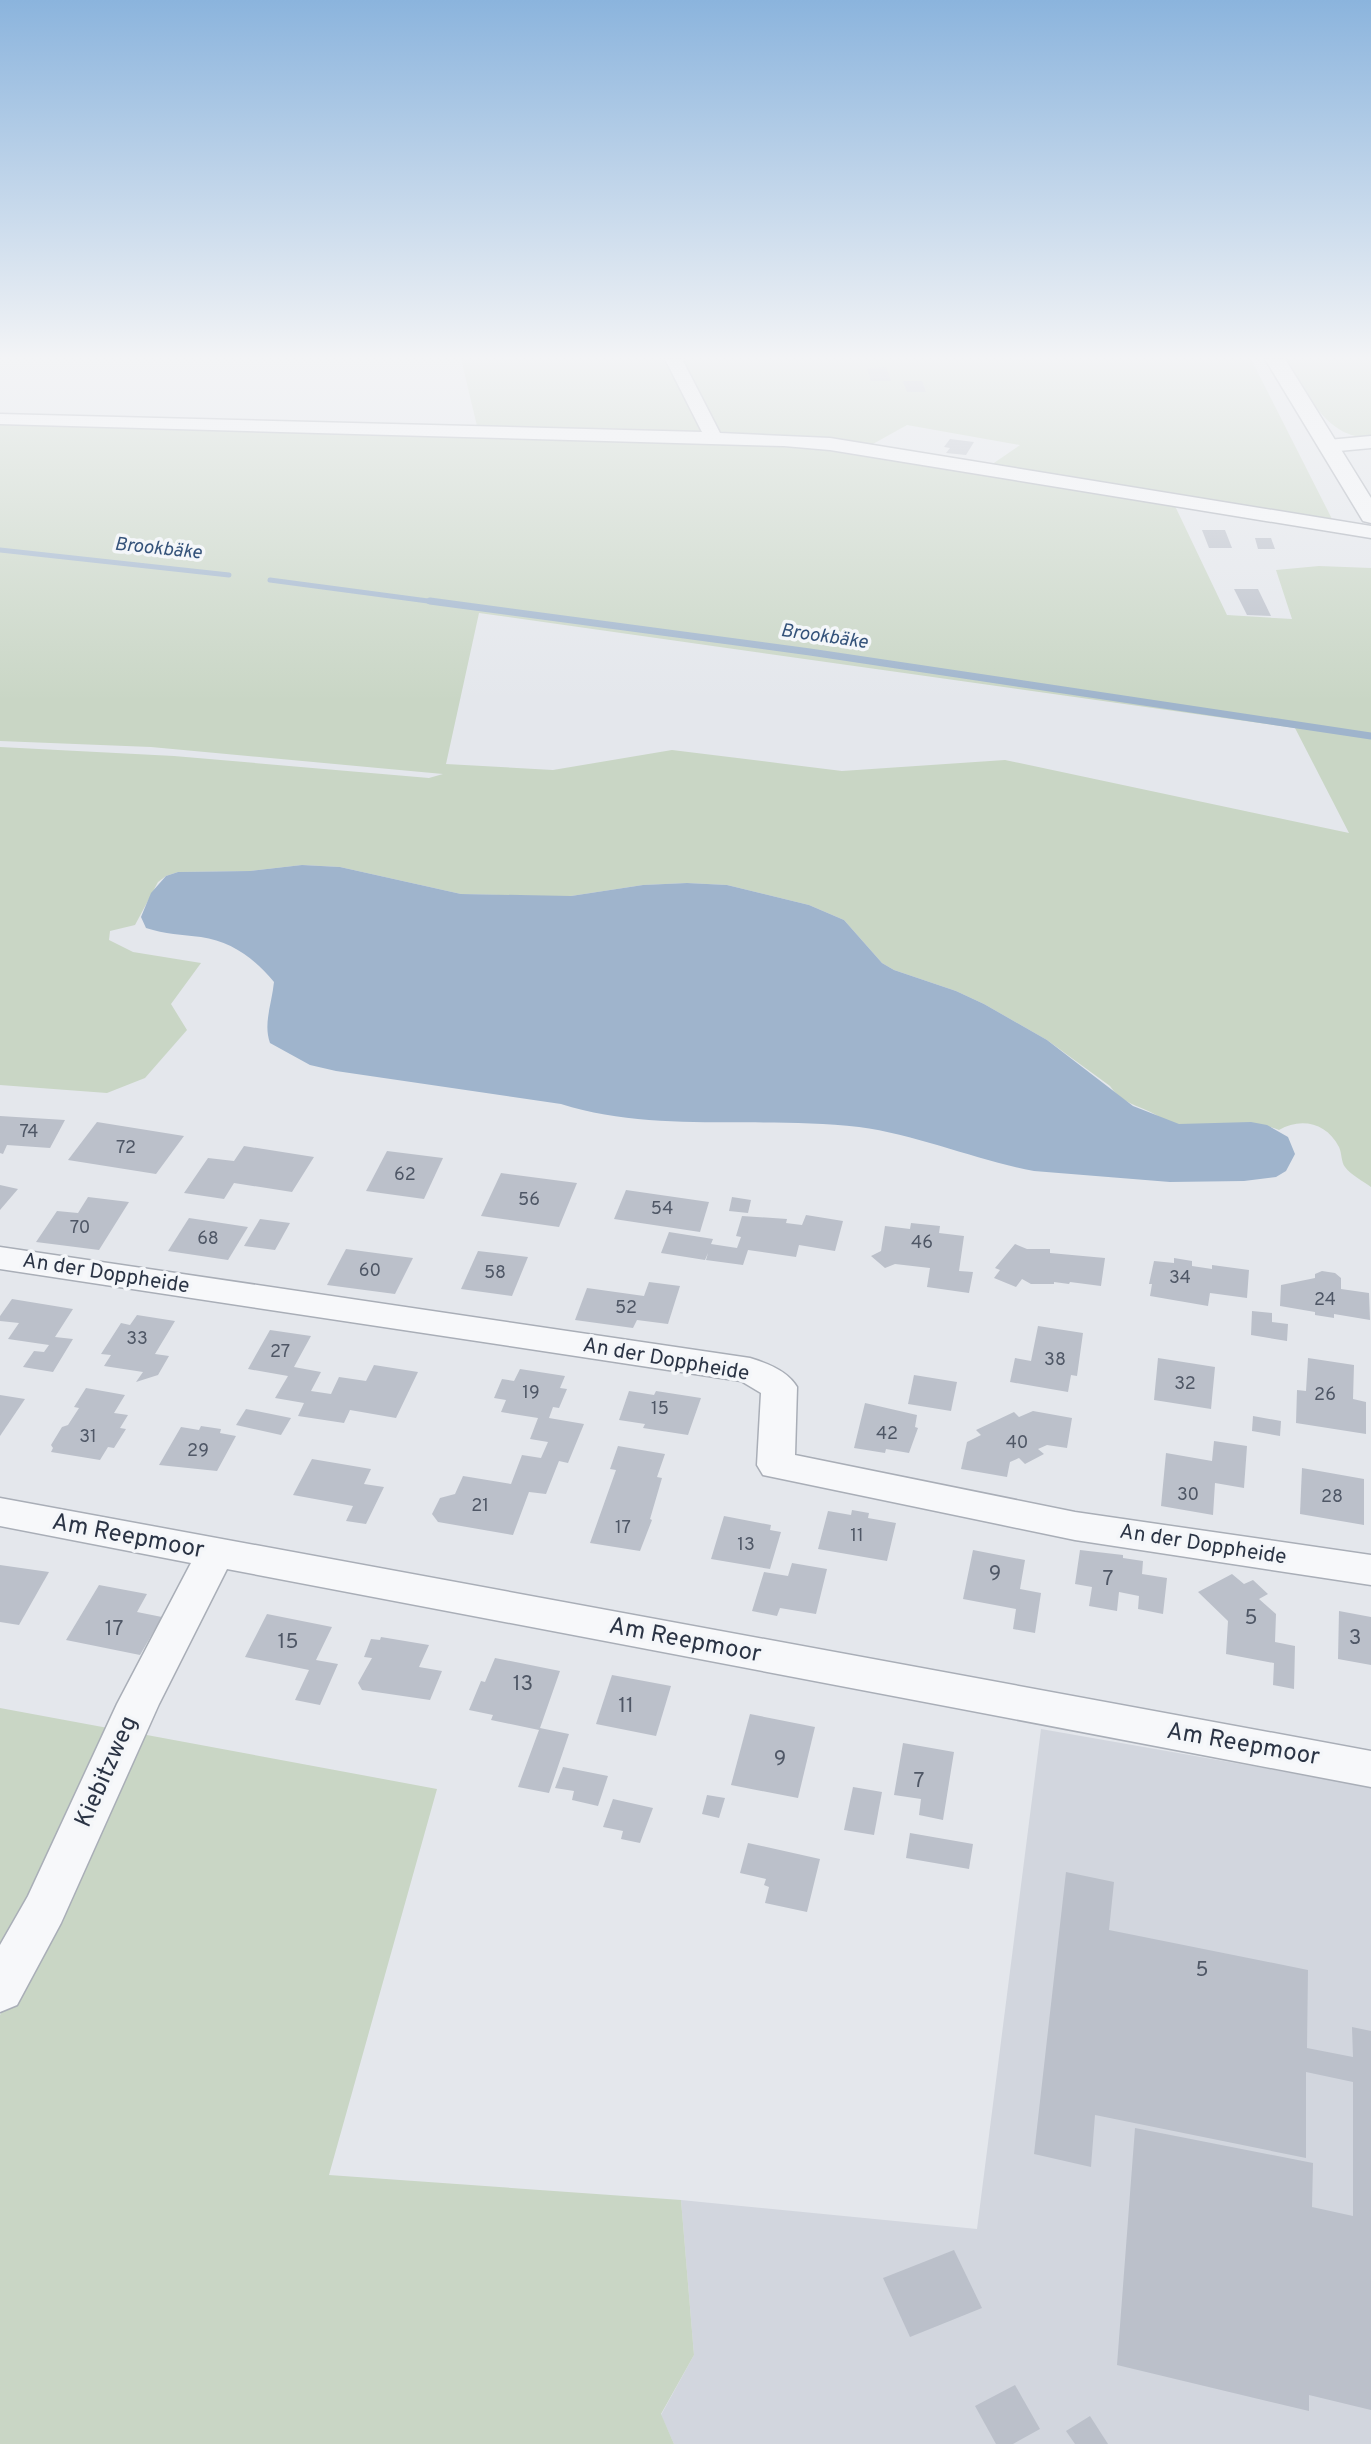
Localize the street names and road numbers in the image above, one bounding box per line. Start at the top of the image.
street label: An der Doppheide [21,1247,191,1301]
street label: An der Doppheide [581,1332,751,1388]
street label: Am Reepmoor [49,1508,207,1566]
street label: An der Doppheide [1118,1518,1288,1572]
street label: Am Reepmoor [606,1612,764,1670]
street label: Kiebitzweg [69,1712,145,1832]
street label: Am Reepmoor [1164,1717,1322,1773]

